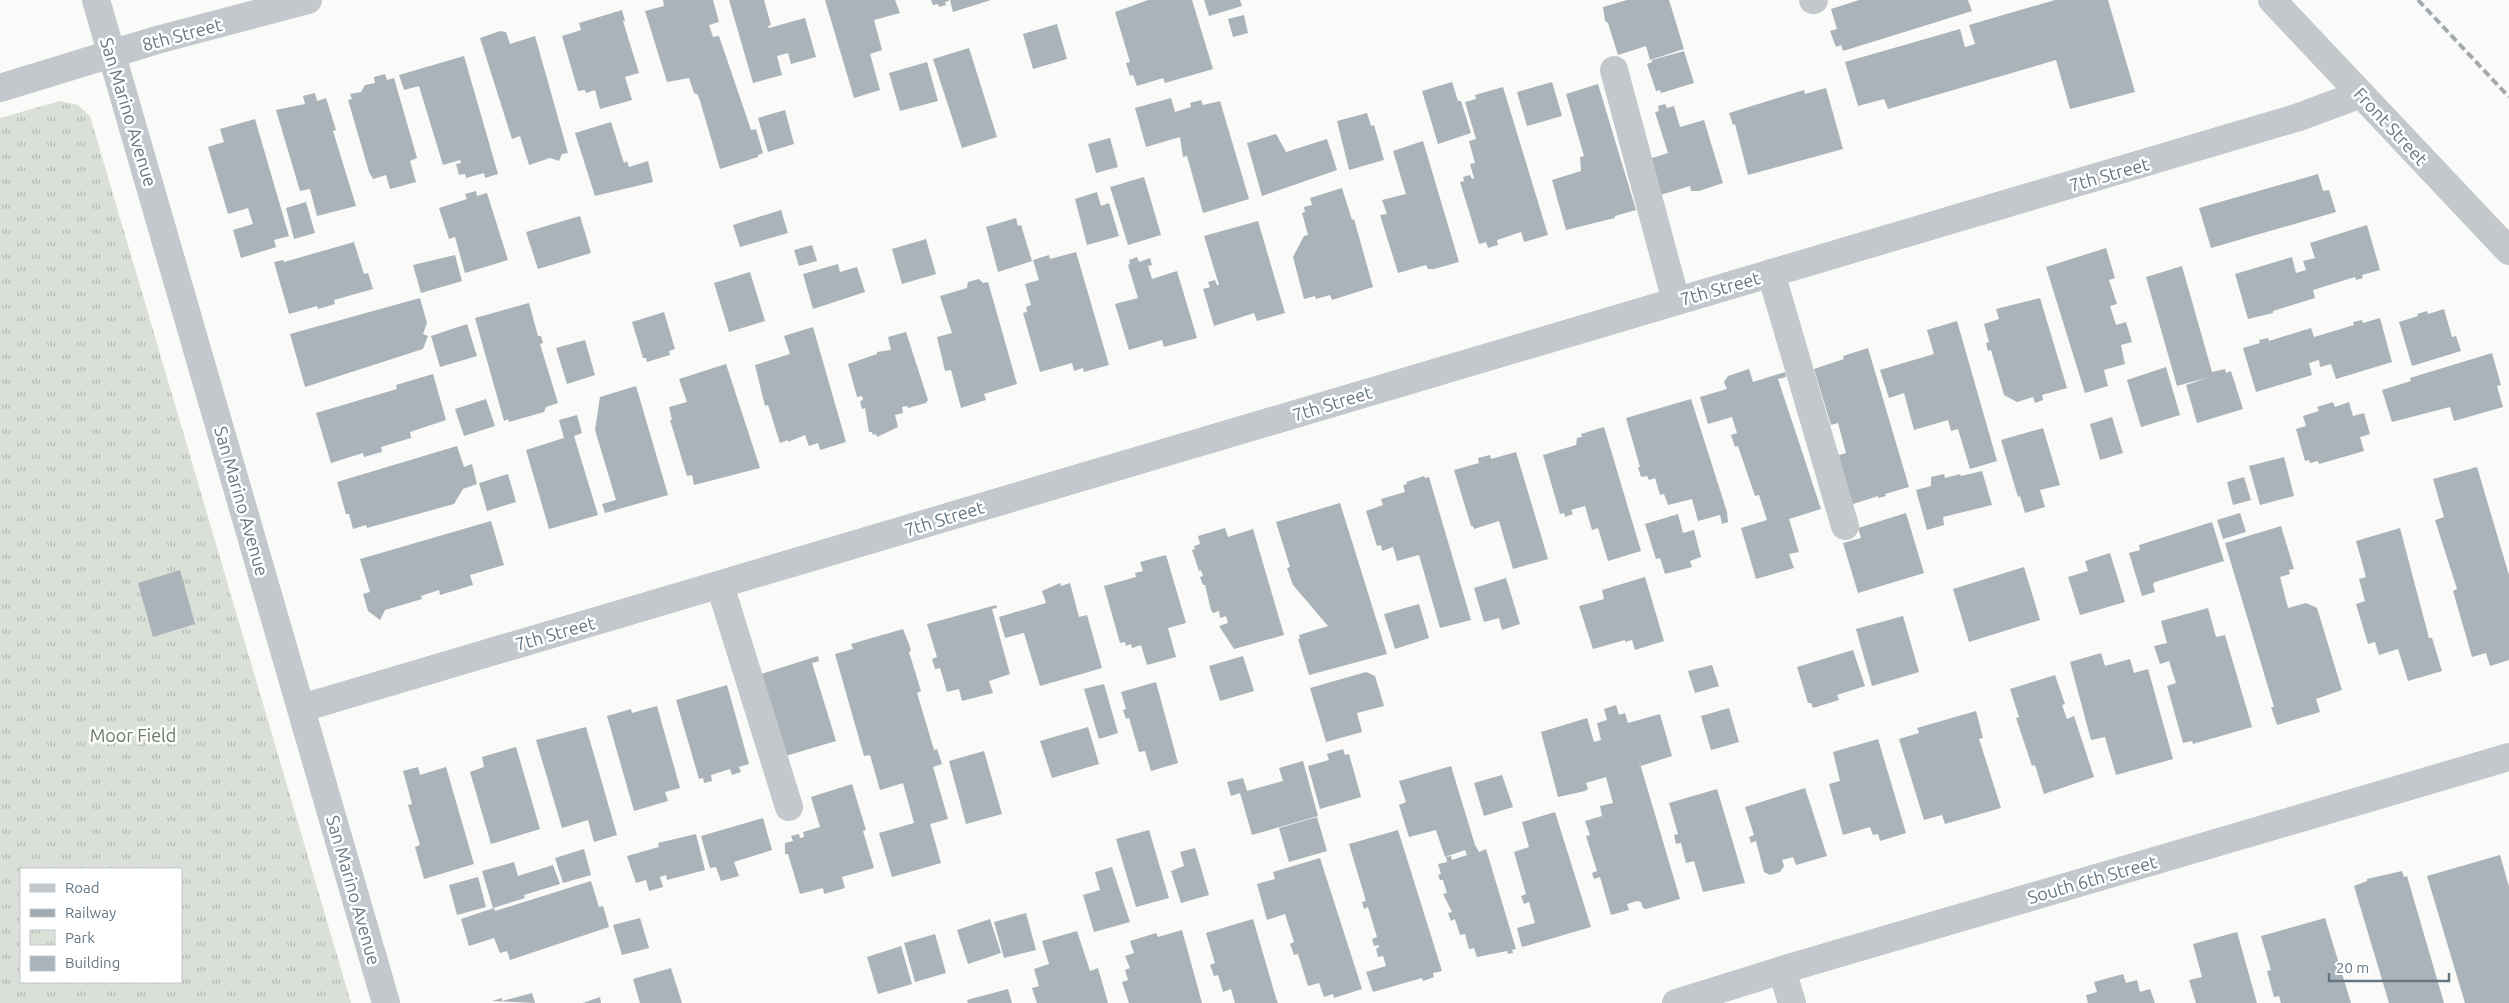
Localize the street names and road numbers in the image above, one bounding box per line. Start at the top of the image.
street label: 8th Street [140,14,224,54]
street label: San Marino Avenue [97,35,161,189]
street label: Front Street [2350,83,2432,169]
street label: 7th Street [2067,153,2151,195]
street label: 7th Street [1678,267,1762,309]
street label: 7th Street [1290,381,1374,425]
street label: San Marino Avenue [211,424,273,578]
street label: 7th Street [902,496,986,540]
street label: 7th Street [513,612,597,654]
street label: San Marino Avenue [323,813,385,967]
street label: South 6th Street [2025,851,2159,907]

